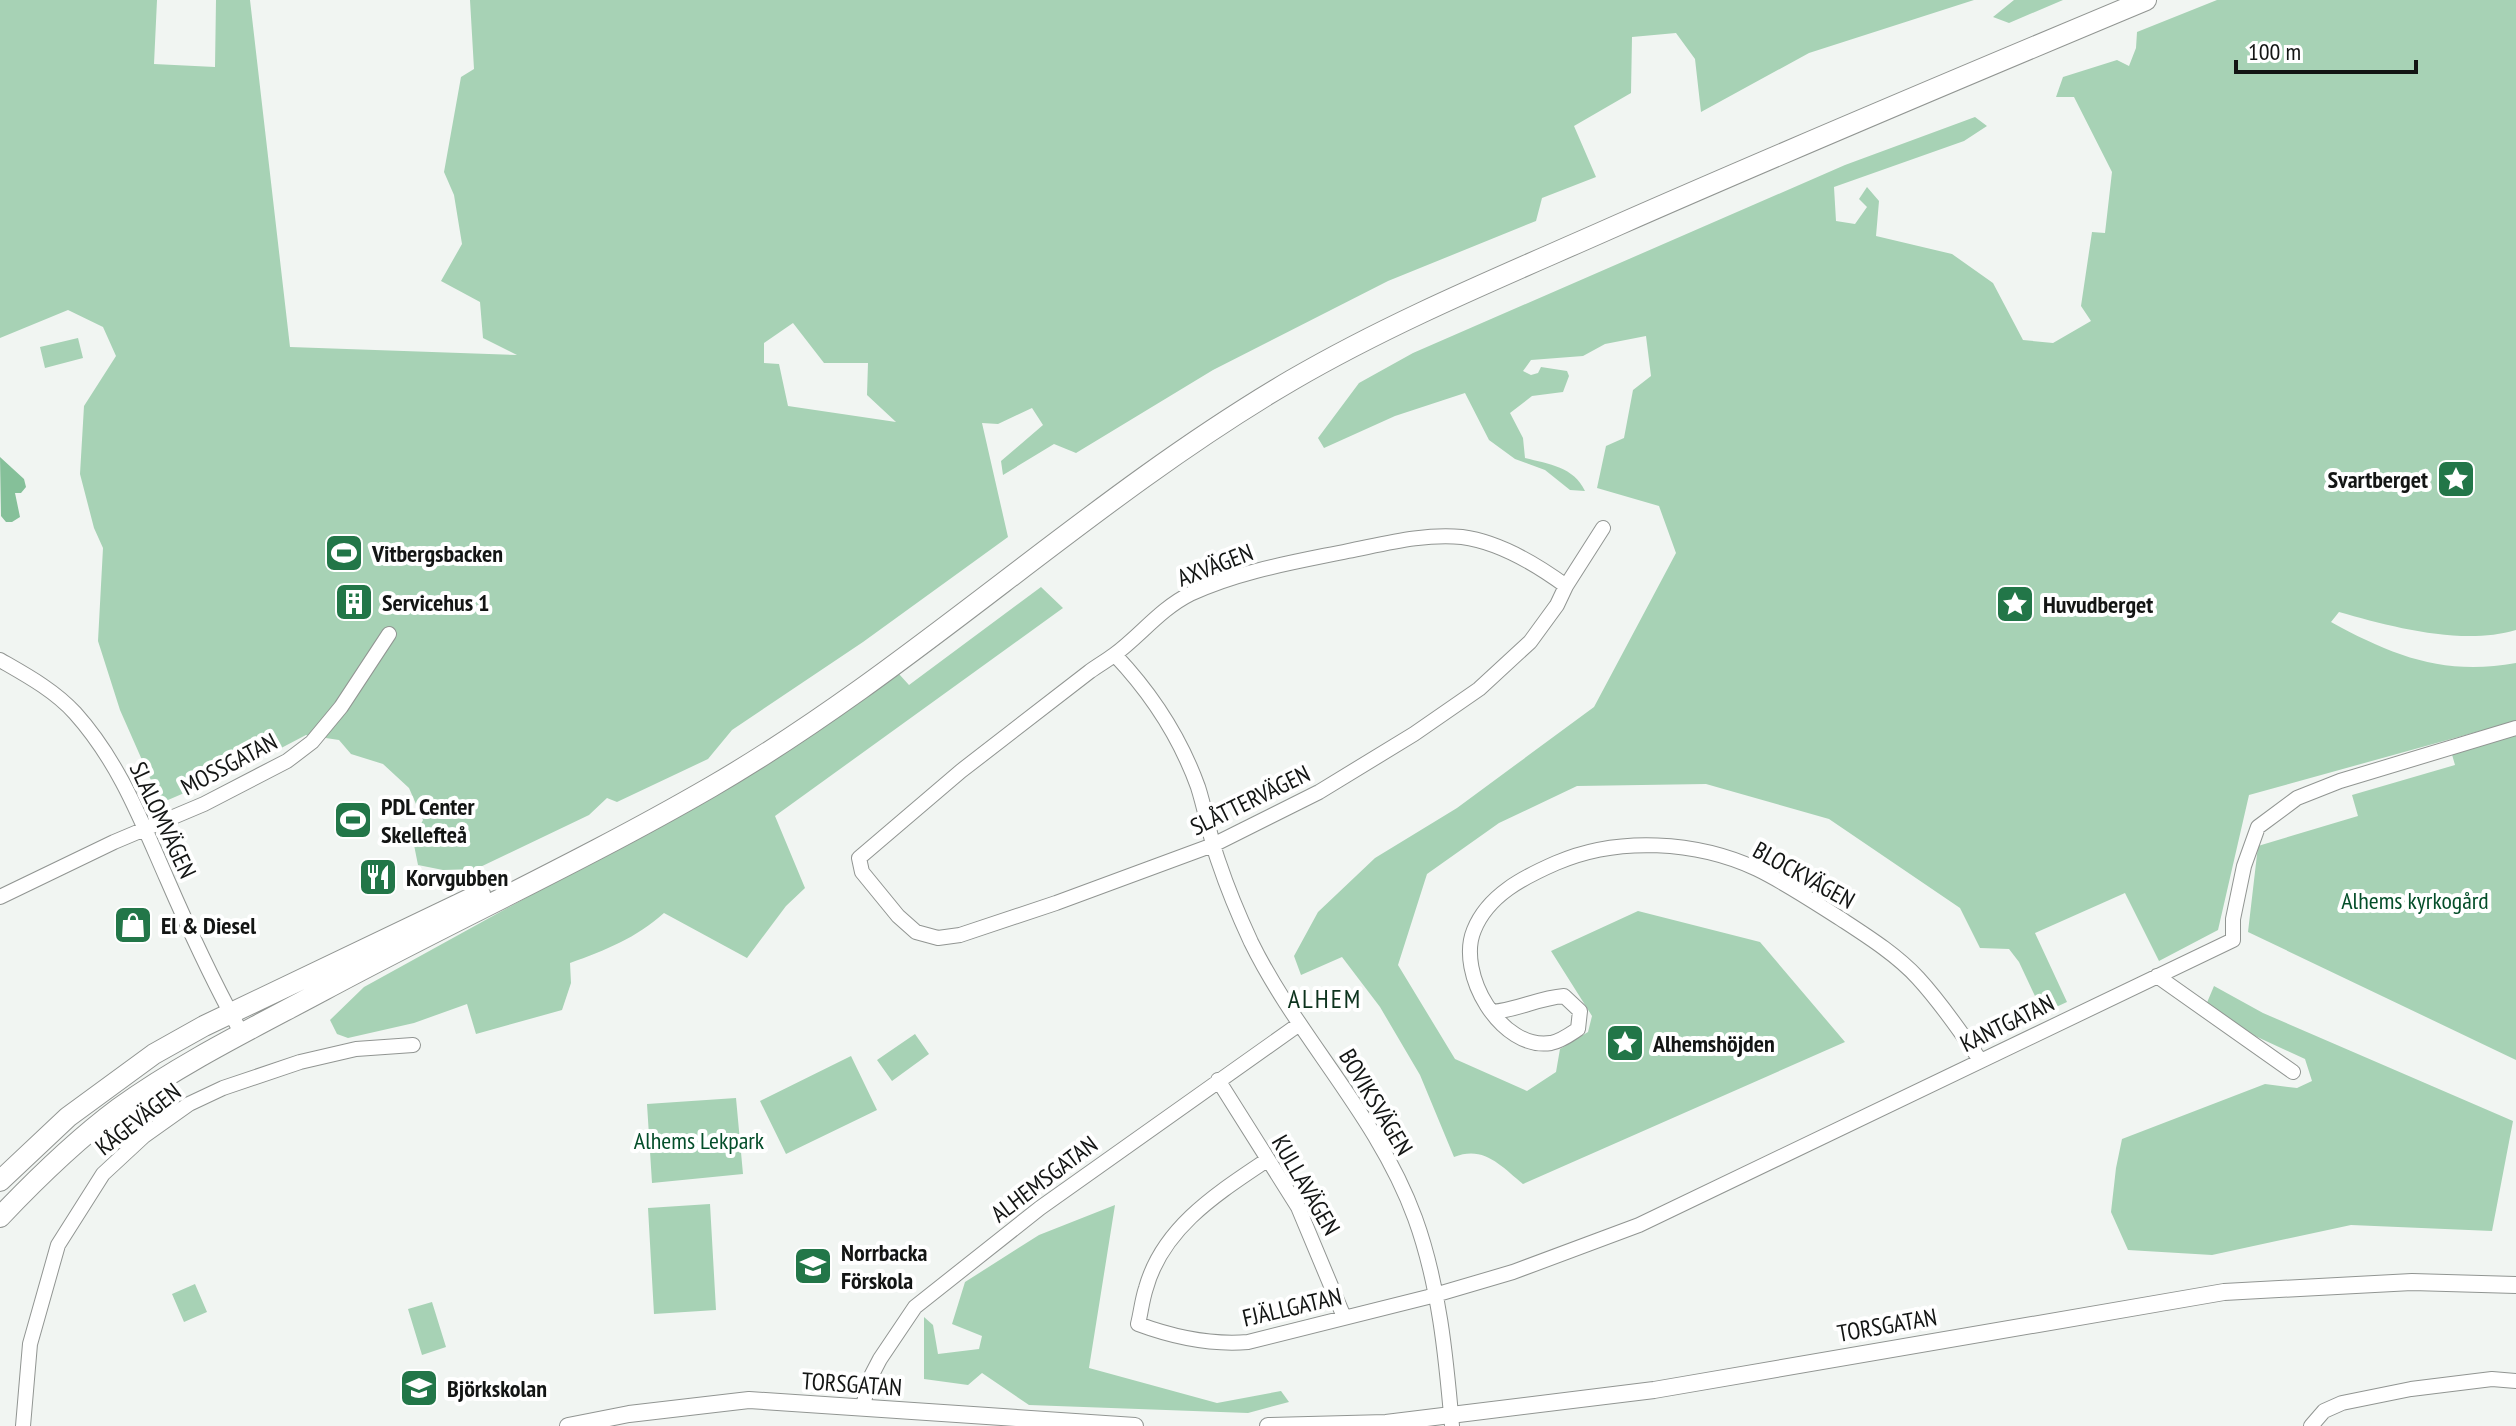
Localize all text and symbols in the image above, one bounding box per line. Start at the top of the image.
scale bar [2236,24,2416,74]
text: 100 m [2248,36,2301,67]
place icon: Svartberget [2435,458,2477,500]
place label: Svartberget [2328,464,2428,495]
sports icon: Vitbergsbacken [323,532,365,574]
street label: AXVÄGEN [1173,536,1257,594]
place label: Vitbergsbacken [371,538,503,569]
building icon: Servicehus 1 [333,581,375,623]
place icon: Huvudberget [1994,583,2036,625]
place label: Servicehus 1 [382,587,489,618]
place label: Huvudberget [2043,589,2153,620]
street label: MOSSGATAN [176,726,282,802]
street label: SLALOMVÄGEN [123,757,203,883]
street label: SLÅTTERVÄGEN [1185,758,1315,842]
place label: PDL Center Skellefteå [381,791,476,850]
sports icon: PDL Center Skellefteå [332,799,374,841]
street label: BLOCKVÄGEN [1748,834,1860,916]
restaurant icon: Korvgubben [357,856,399,898]
place label: Korvgubben [406,862,508,893]
park label: Alhems kyrkogård [2341,885,2489,916]
shop icon: El & Diesel [112,904,154,946]
place label: El & Diesel [161,910,256,941]
district label: ALHEM [1288,982,1362,1015]
street label: KANTGATAN [1955,987,2059,1059]
place icon: Alhemshöjden [1604,1022,1646,1064]
place label: Alhemshöjden [1652,1028,1775,1059]
street label: BOVIKSVÄGEN [1332,1043,1420,1161]
street label: KÅGEVÄGEN [89,1076,187,1162]
park label: Alhems Lekpark [634,1125,765,1156]
street label: ALHEMSGATAN [985,1129,1103,1229]
street label: KULLAVÄGEN [1265,1129,1347,1241]
place label: Norrbacka Förskola [841,1237,928,1296]
school or university icon: Norrbacka Förskola [792,1245,834,1287]
street label: FJÄLLGATAN [1239,1281,1345,1333]
street label: TORSGATAN [1835,1301,1939,1349]
street label: TORSGATAN [801,1365,903,1403]
school or university icon: Björkskolan [398,1367,440,1409]
place label: Björkskolan [447,1373,547,1404]

